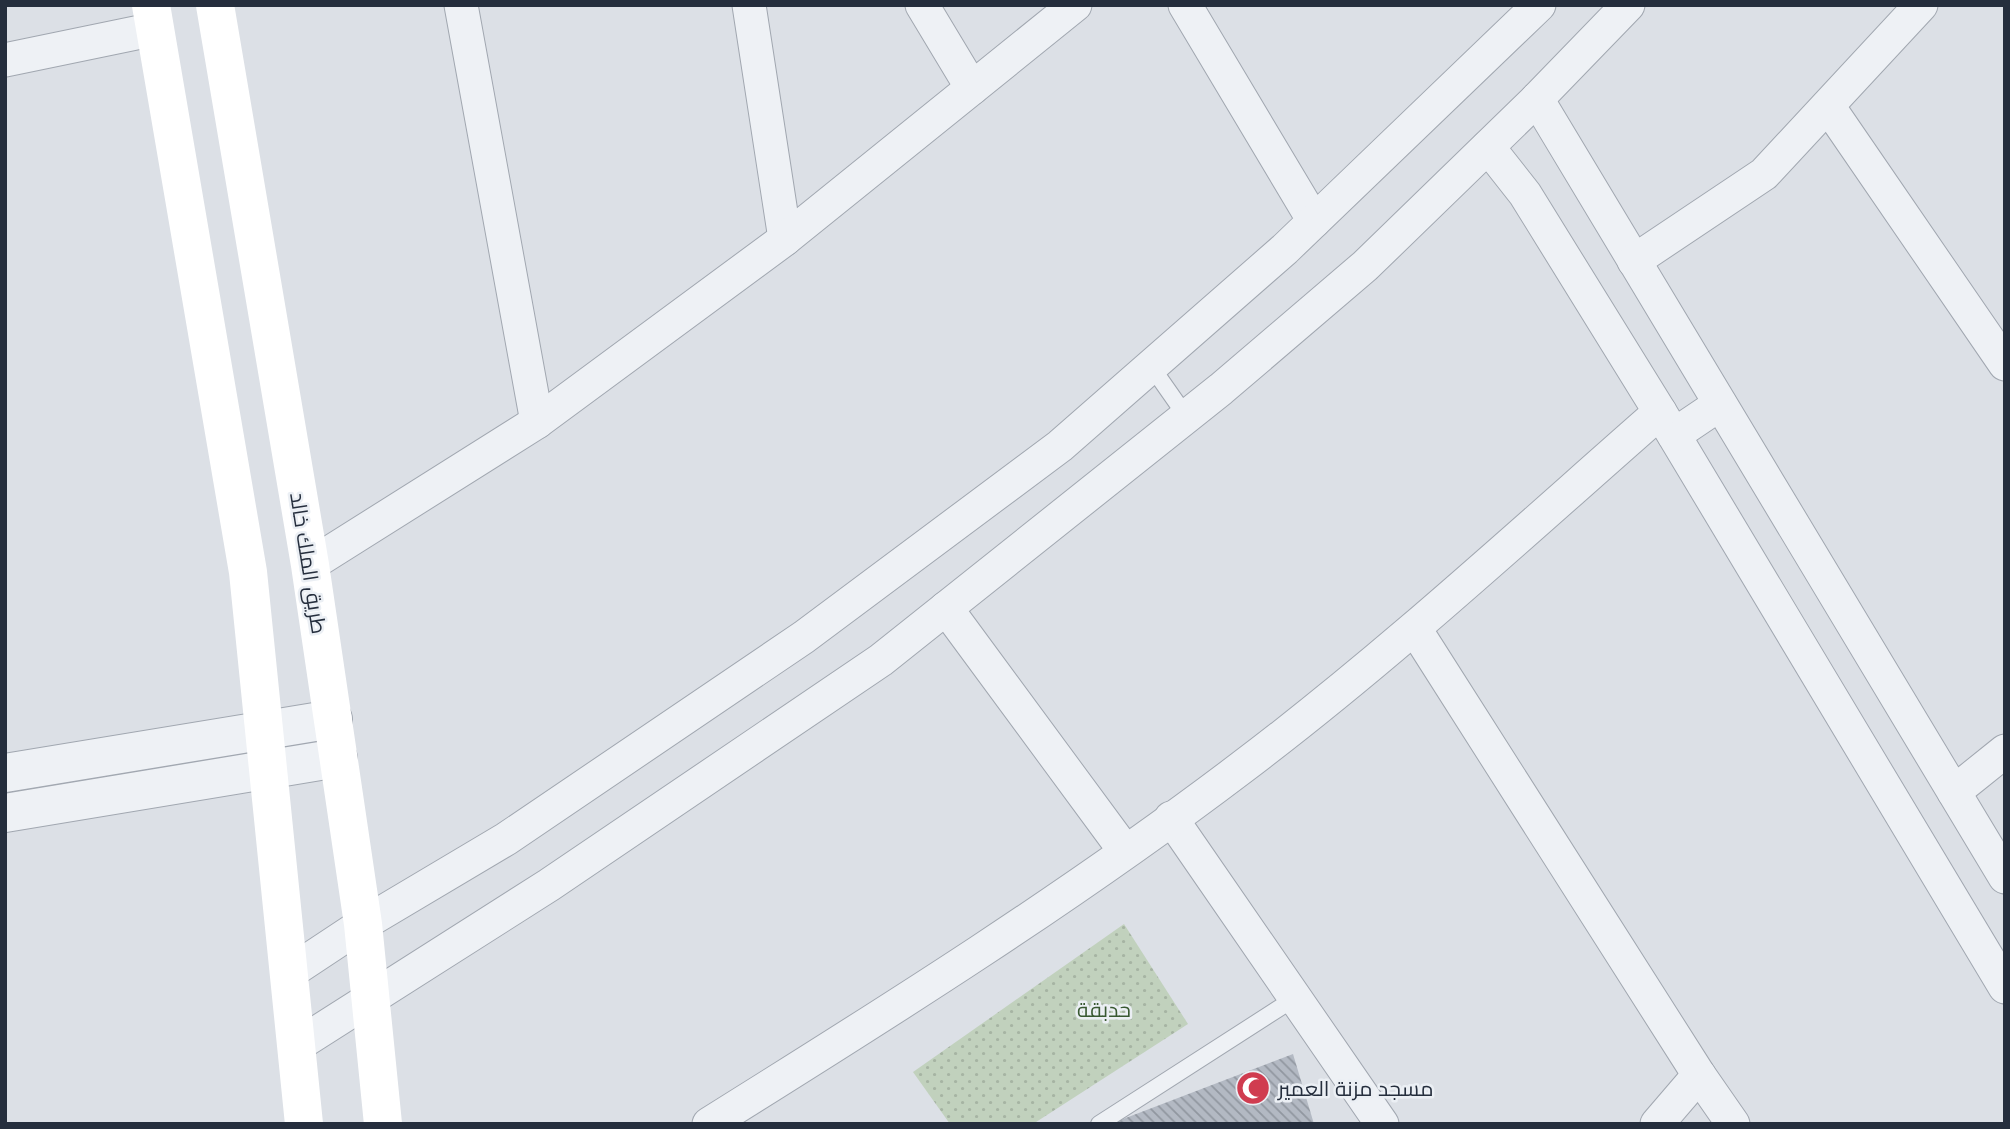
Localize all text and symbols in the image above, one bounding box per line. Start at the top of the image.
street label: طريق الملك خالد [284,490,333,636]
park label: حدبقة [1077,996,1131,1022]
mosque icon: مسجد مزنة العمير [1234,1069,1272,1107]
place label: مسجد مزنة العمير [1277,1075,1433,1101]

